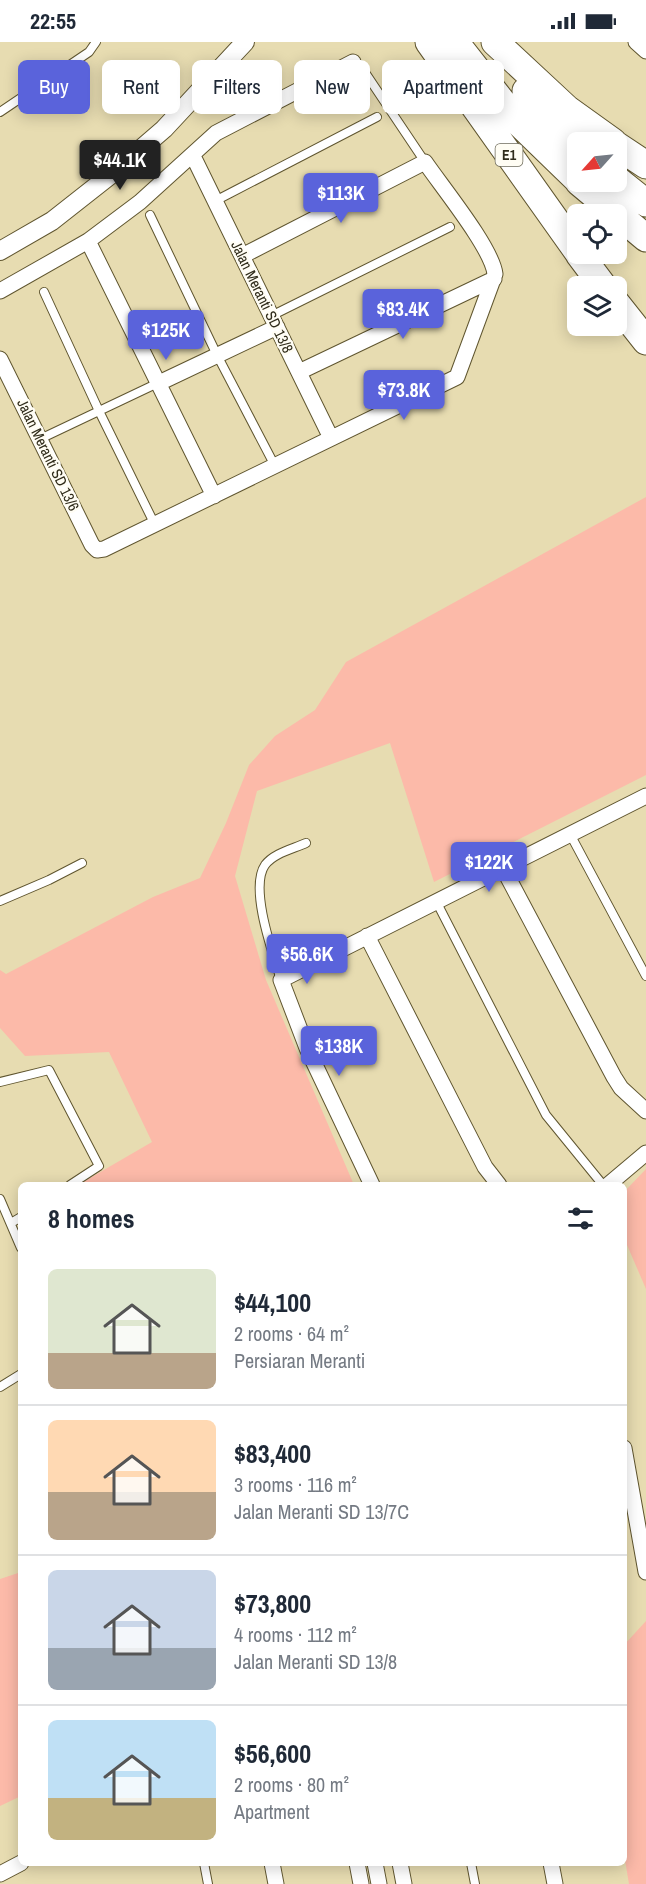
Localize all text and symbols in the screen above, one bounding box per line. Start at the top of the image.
text: 22:55 [30,6,76,36]
chip: Buy [18,60,90,114]
chip: Rent [102,60,180,114]
chip: Filters [192,60,282,114]
chip: New [294,60,370,114]
chip: Apartment [382,60,504,114]
north arrow [567,132,627,192]
map controls [567,132,627,336]
pin: $44.1K [71,140,169,191]
road number: E1 [496,144,522,166]
text: $44.1K [94,146,146,173]
pin: $113K [299,173,383,224]
text: $113K [317,179,365,206]
button: locate [567,204,627,264]
street label: Jalan Meranti SD 13/8 [226,237,299,357]
button: layers [567,276,627,336]
pin: $83.4K [354,289,452,340]
text: $83.4K [377,295,429,322]
pin: $125K [124,310,208,361]
text: $125K [142,316,190,343]
pin: $73.8K [355,370,453,421]
text: $73.8K [378,376,430,403]
street label: Jalan Meranti SD 13/6 [12,395,85,515]
pin: $122K [447,842,531,893]
text: $122K [465,848,513,875]
pin: $56.6K [258,934,356,985]
text: $56.6K [281,940,333,967]
pin: $138K [297,1026,381,1077]
text: $138K [315,1032,363,1059]
text: 8 homes [48,1201,135,1236]
icon: filters [564,1202,597,1235]
text: $44,100 [234,1285,311,1320]
icon: home [96,1293,168,1365]
text: 2 rooms · 64 m² [234,1320,349,1347]
text: Persiaran Meranti [234,1347,365,1374]
text: $83,400 [234,1436,311,1471]
icon: home [96,1444,168,1516]
text: 3 rooms · 116 m² [234,1471,357,1498]
text: Jalan Meranti SD 13/7C [234,1498,409,1525]
text: $73,800 [234,1586,311,1621]
icon: home [96,1594,168,1666]
text: 4 rooms · 112 m² [234,1621,357,1648]
text: Jalan Meranti SD 13/8 [234,1648,397,1675]
text: $56,600 [234,1736,311,1771]
icon: home [96,1744,168,1816]
text: 2 rooms · 80 m² [234,1771,349,1798]
text: Apartment [234,1798,310,1825]

